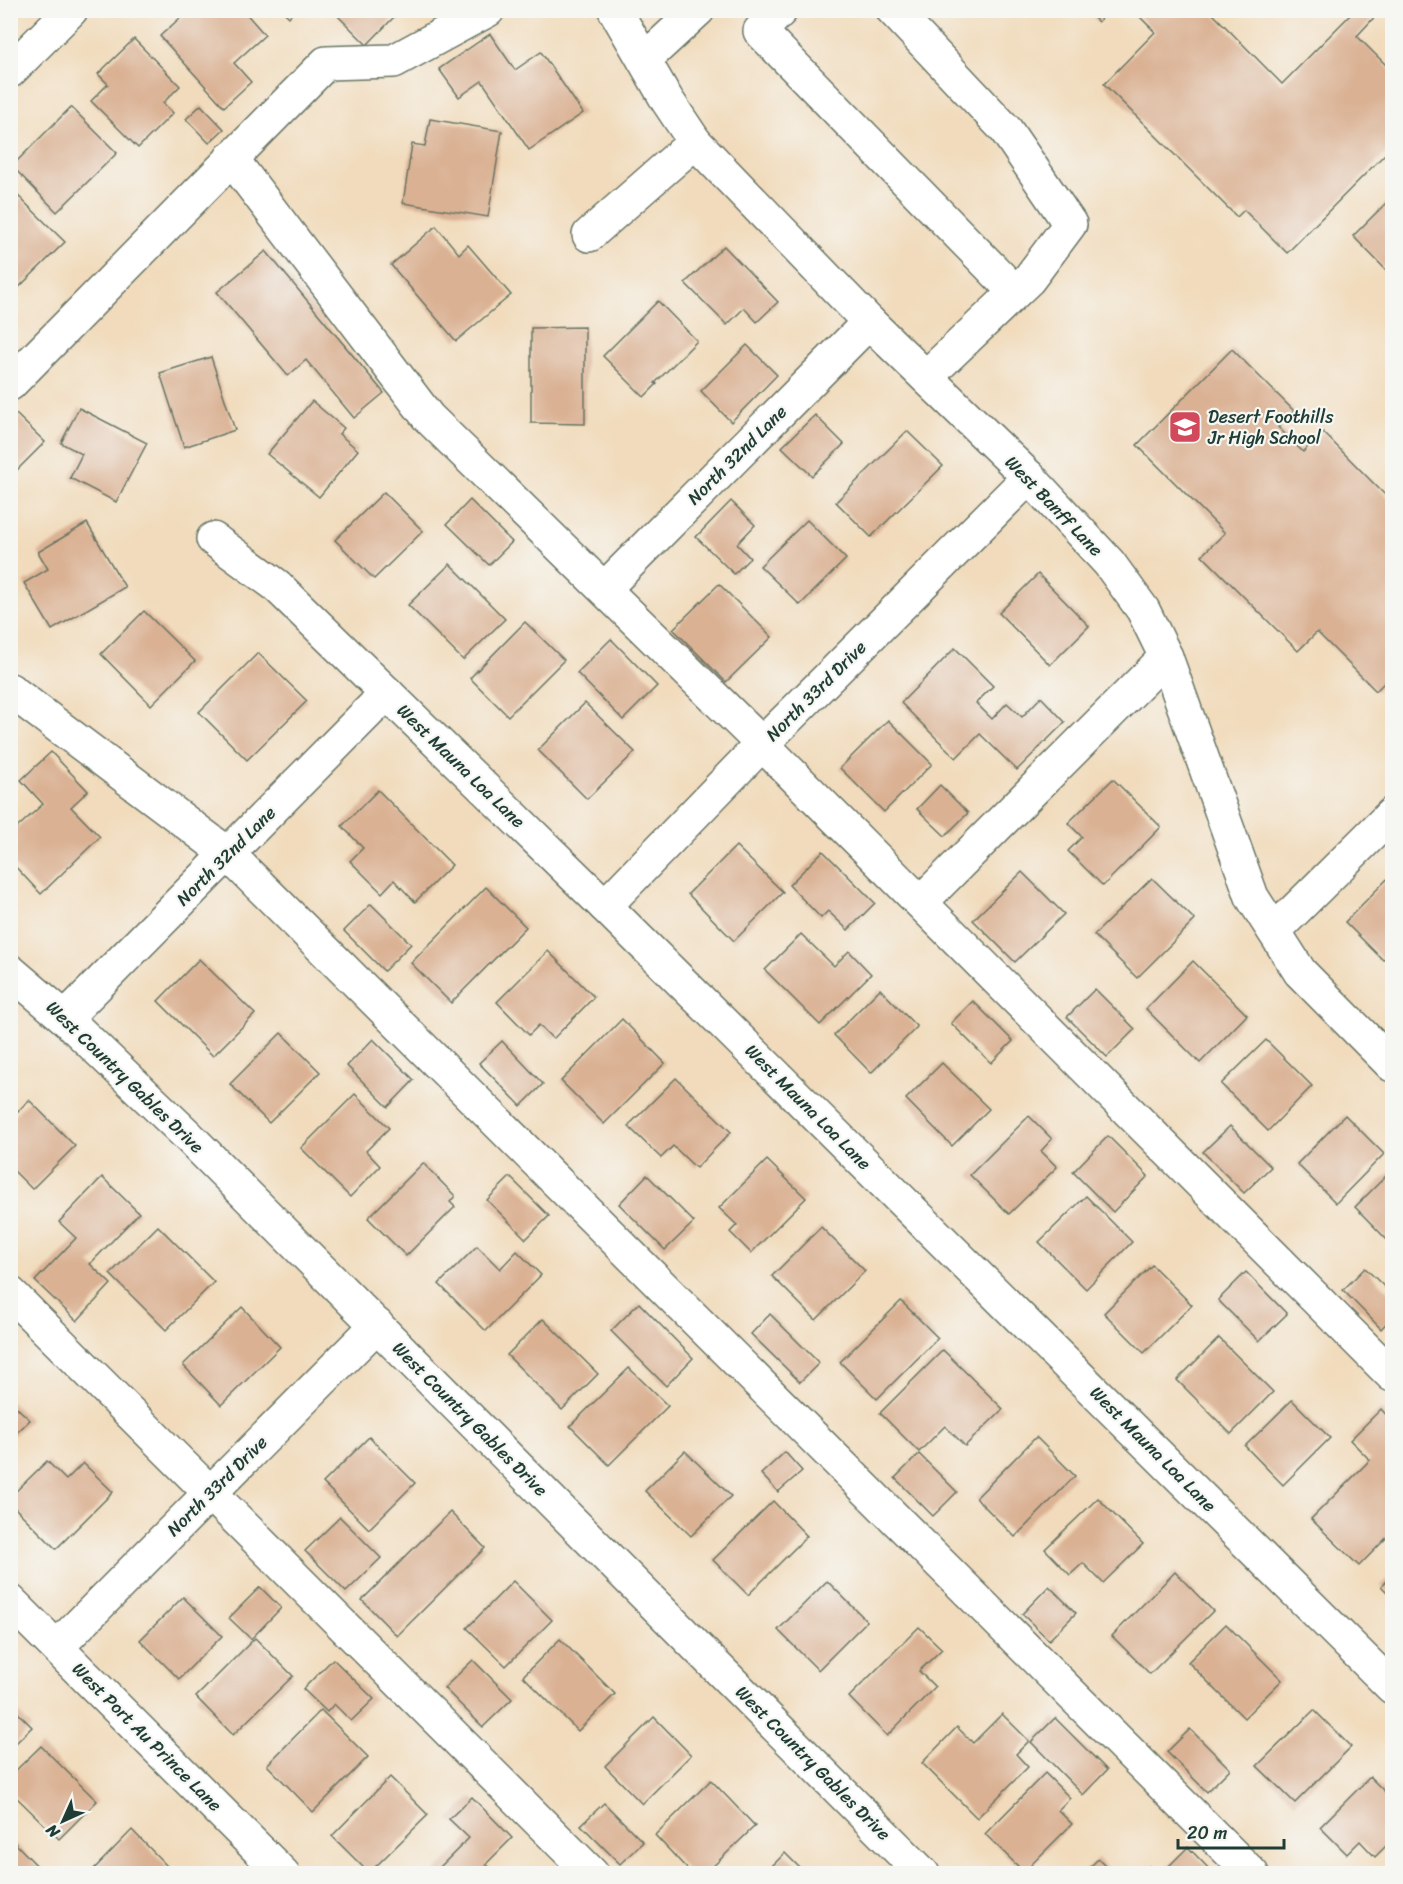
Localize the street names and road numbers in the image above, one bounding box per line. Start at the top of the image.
street label: North 32nd Lane [679,397,795,513]
street label: West Banff Lane [997,448,1111,564]
street label: North 33rd Drive [758,633,874,749]
street label: West Mauna Loa Lane [389,696,533,836]
street label: North 32nd Lane [168,798,284,914]
street label: West Country Gables Drive [38,992,212,1162]
street label: West Mauna Loa Lane [737,1036,879,1178]
street label: West Country Gables Drive [384,1333,556,1505]
street label: West Mauna Loa Lane [1082,1378,1224,1520]
street label: North 33rd Drive [159,1428,275,1544]
street label: West Port Au Prince Lane [64,1654,230,1820]
street label: West Country Gables Drive [727,1677,899,1849]

